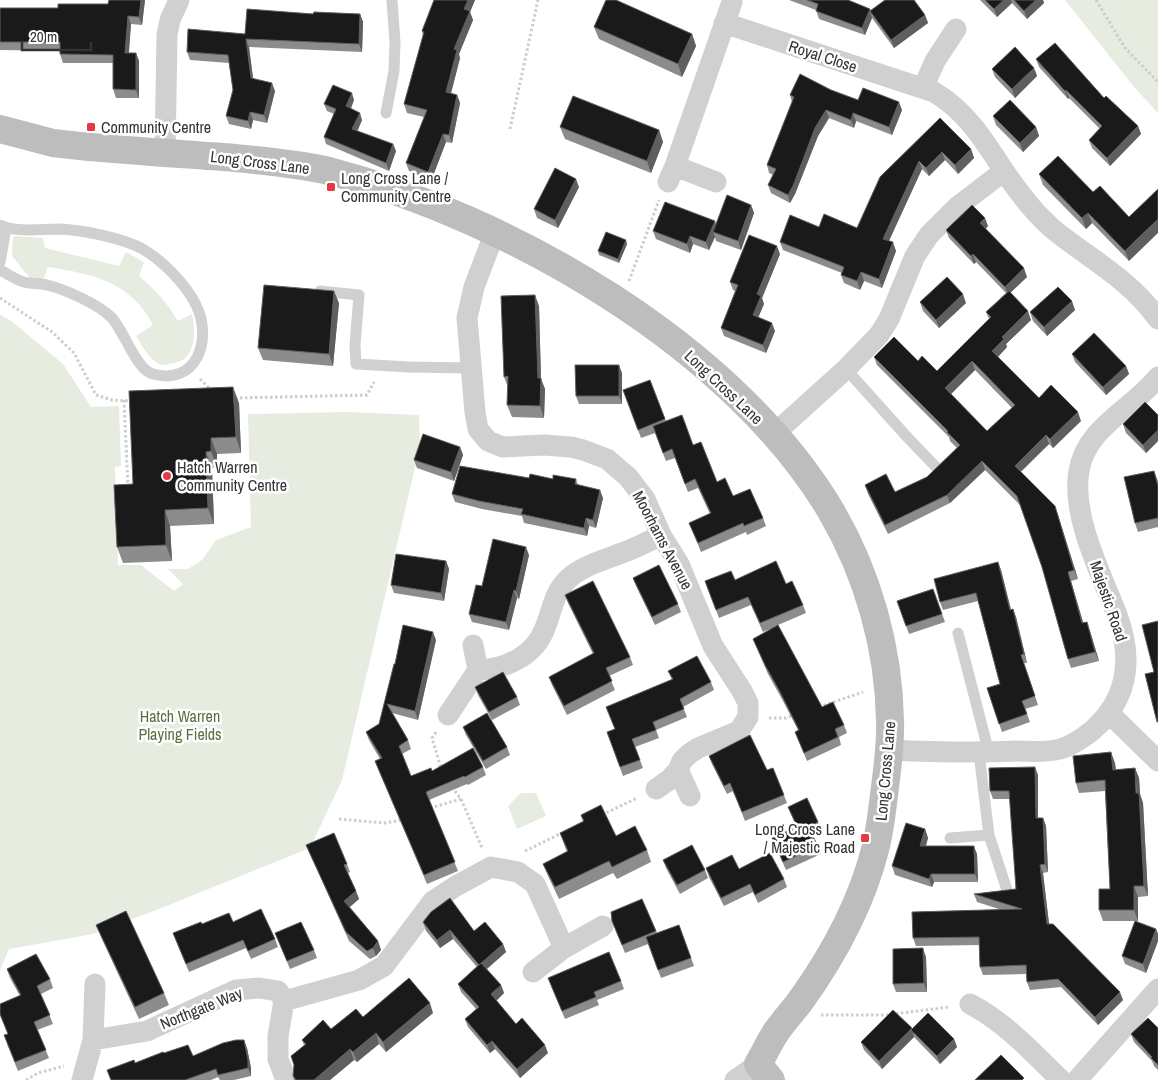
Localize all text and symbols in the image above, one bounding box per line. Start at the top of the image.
scale bar [22,20,91,52]
text: 20 m [30,26,57,47]
street label: Royal Close [786,35,860,77]
place label: Community Centre [101,116,211,138]
marker: Community Centre [85,121,97,133]
street label: Long Cross Lane [209,145,311,179]
place label: Long Cross Lane / Community Centre [341,167,451,207]
marker: Long Cross Lane / Community Centre [325,181,337,193]
street label: Long Cross Lane [680,345,768,429]
place label: Hatch Warren Community Centre [177,456,287,496]
marker: Hatch Warren Community Centre [161,470,173,482]
street label: Moorhams Avenue [628,487,698,593]
street label: Majestic Road [1085,558,1133,644]
park label: Hatch Warren Playing Fields [138,705,222,745]
street label: Long Cross Lane [870,720,900,822]
place label: Long Cross Lane / Majestic Road [755,818,855,858]
marker: Long Cross Lane / Majestic Road [859,832,871,844]
street label: Northgate Way [157,981,246,1035]

